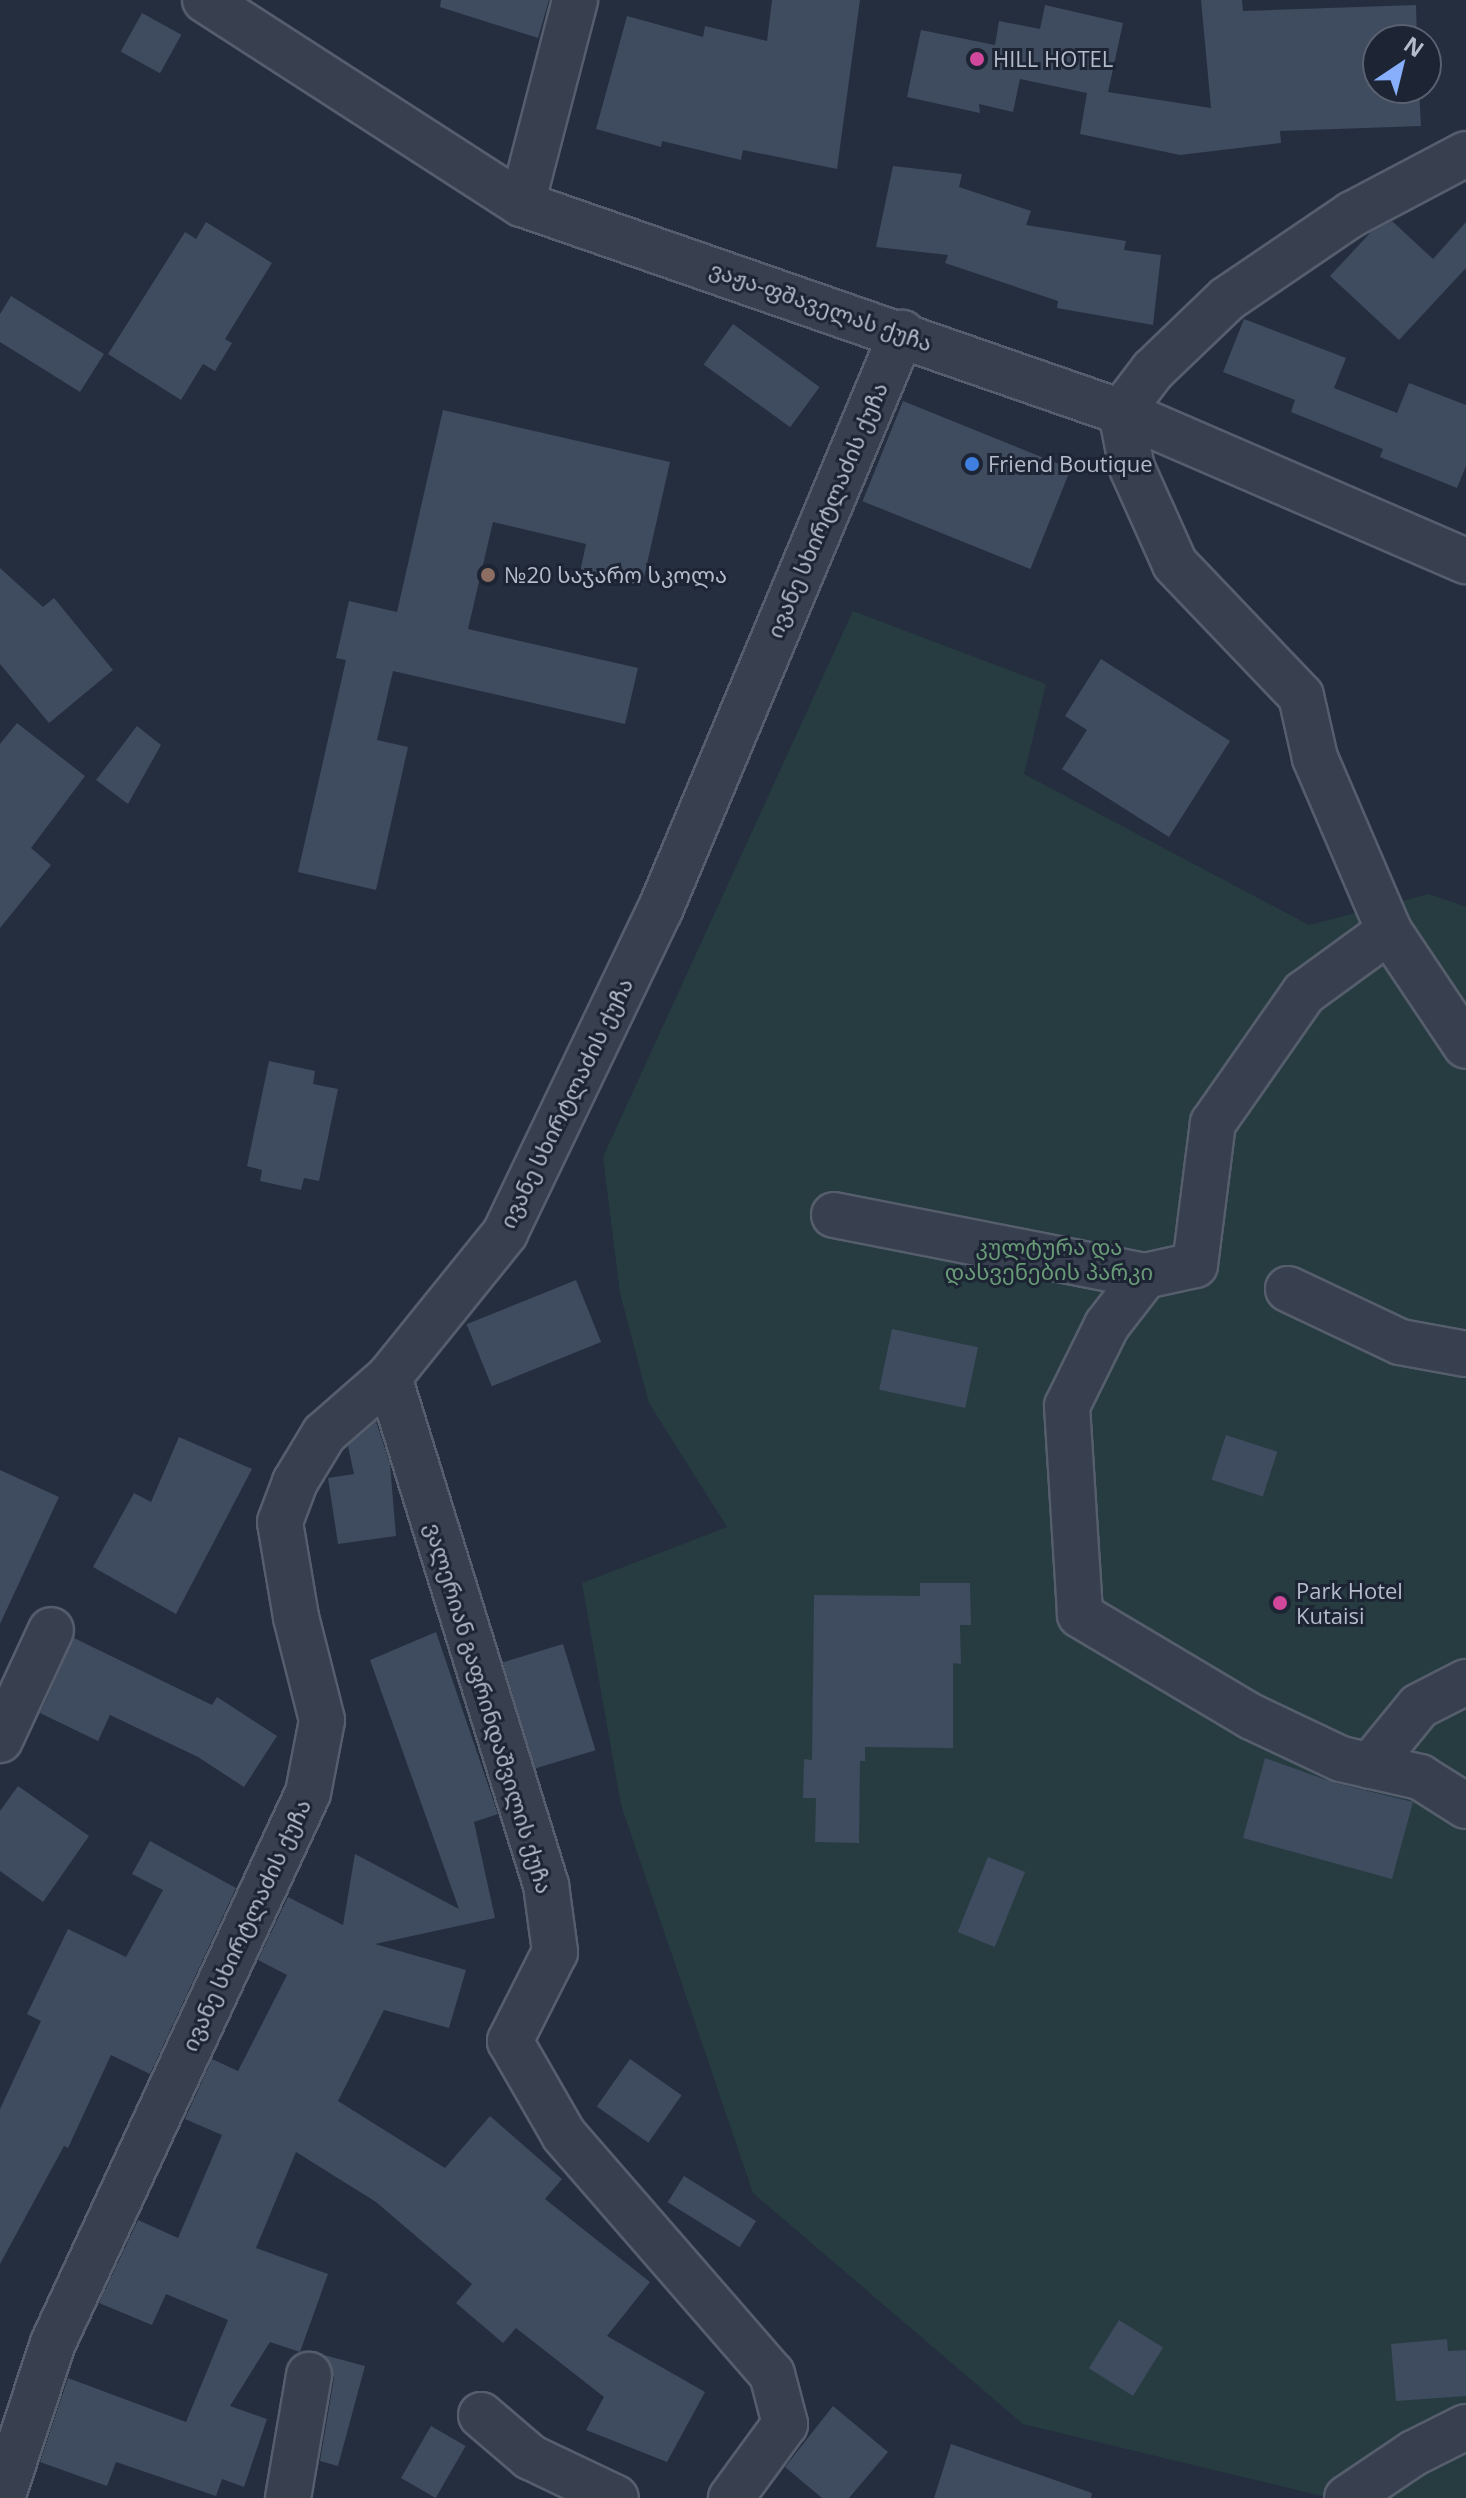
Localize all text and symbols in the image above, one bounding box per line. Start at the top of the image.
north arrow [1362,24,1442,104]
text: N [1399,29,1431,63]
place label: HILL HOTEL [993,46,1113,72]
marker: HILL HOTEL [968,50,986,68]
street label: ვაჟა-ფშაველას ქუჩა [706,256,936,356]
street label: ივანე სხირტლაძის ქუჩა [761,378,893,642]
place label: Friend Boutique [988,451,1153,477]
marker: Friend Boutique [963,455,981,473]
place label: №20 საჯარო სკოლა [504,562,727,588]
marker: №20 საჯარო სკოლა [479,566,497,584]
street label: ივანე სხირტლაძის ქუჩა [494,974,638,1232]
park label: კულტურა და დასვენების პარკი [945,1233,1153,1284]
street label: ვალერიან გაფრინდაშვილის ქუჩა [420,1519,558,1897]
place label: Park Hotel Kutaisi [1296,1577,1403,1628]
marker: Park Hotel Kutaisi [1271,1594,1289,1612]
street label: ივანე სხირტლაძის ქუჩა [176,1795,316,2055]

